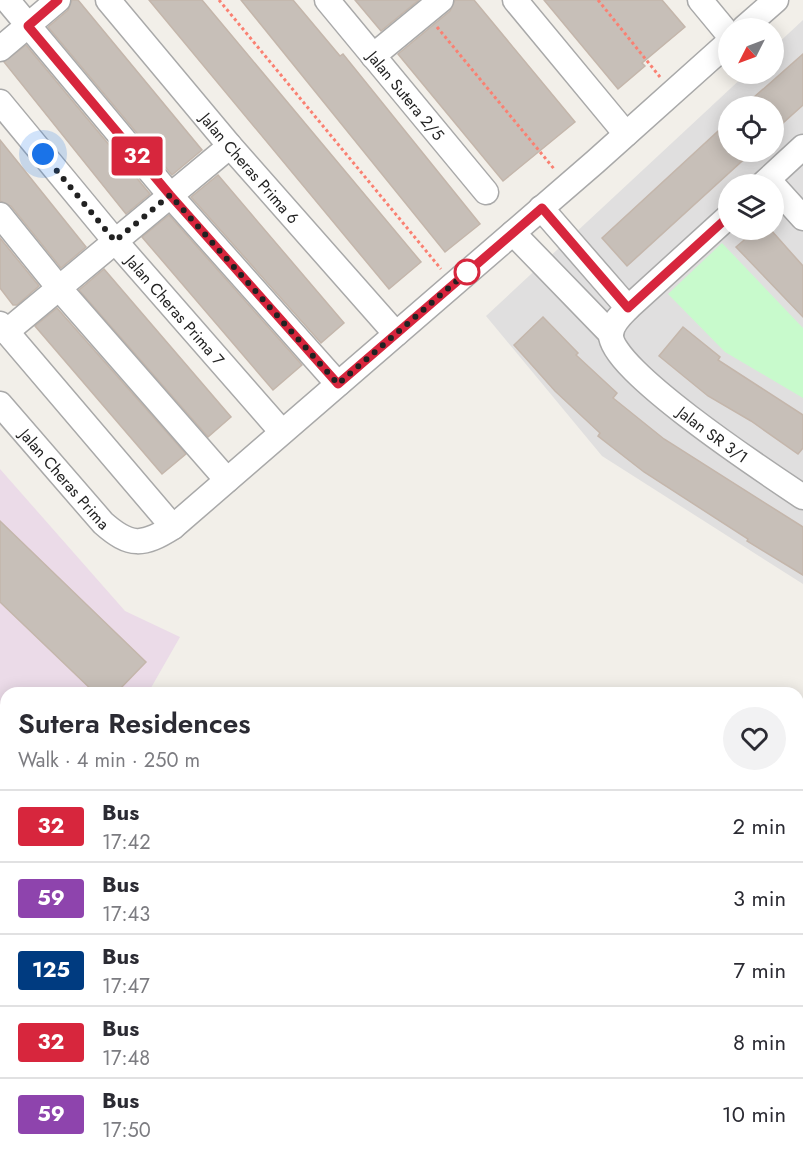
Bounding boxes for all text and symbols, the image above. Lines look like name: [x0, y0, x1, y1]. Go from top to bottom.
north arrow: [718, 18, 784, 84]
map controls: [718, 18, 784, 240]
street label: Jalan Sutera 2/5: [361, 45, 450, 145]
button: locate: [718, 96, 784, 162]
street label: Jalan Cheras Prima 6: [194, 106, 304, 229]
line badge: 32: [110, 136, 164, 176]
your location: [28, 139, 58, 169]
text: 32: [124, 141, 150, 171]
button: layers: [718, 174, 784, 240]
street label: Jalan Cheras Prima 7: [119, 249, 230, 371]
unlabelled marker: [454, 259, 480, 285]
street label: Jalan SR 3/1: [671, 400, 753, 468]
street label: Jalan Cheras Prima: [13, 422, 114, 535]
text: Sutera Residences: [18, 703, 251, 744]
button: heart: [723, 707, 786, 770]
text: Walk · 4 min · 250 m: [18, 746, 200, 775]
text: Bus: [102, 796, 139, 828]
text: 2 min: [732, 810, 786, 842]
text: 32: [38, 811, 64, 841]
text: 17:42: [102, 828, 151, 857]
text: Bus: [102, 868, 139, 900]
text: 3 min: [733, 882, 786, 914]
text: 59: [37, 883, 65, 913]
text: 17:43: [102, 900, 150, 929]
text: Bus: [102, 940, 139, 972]
text: 7 min: [733, 954, 786, 986]
text: 125: [32, 955, 70, 985]
text: 17:47: [102, 972, 150, 1001]
text: Bus: [102, 1012, 139, 1044]
text: 8 min: [733, 1026, 786, 1058]
text: 32: [38, 1027, 64, 1057]
text: 17:48: [102, 1044, 150, 1073]
text: Bus: [102, 1084, 139, 1116]
text: 10 min: [722, 1098, 786, 1130]
text: 59: [37, 1099, 65, 1129]
text: 17:50: [102, 1116, 151, 1145]

